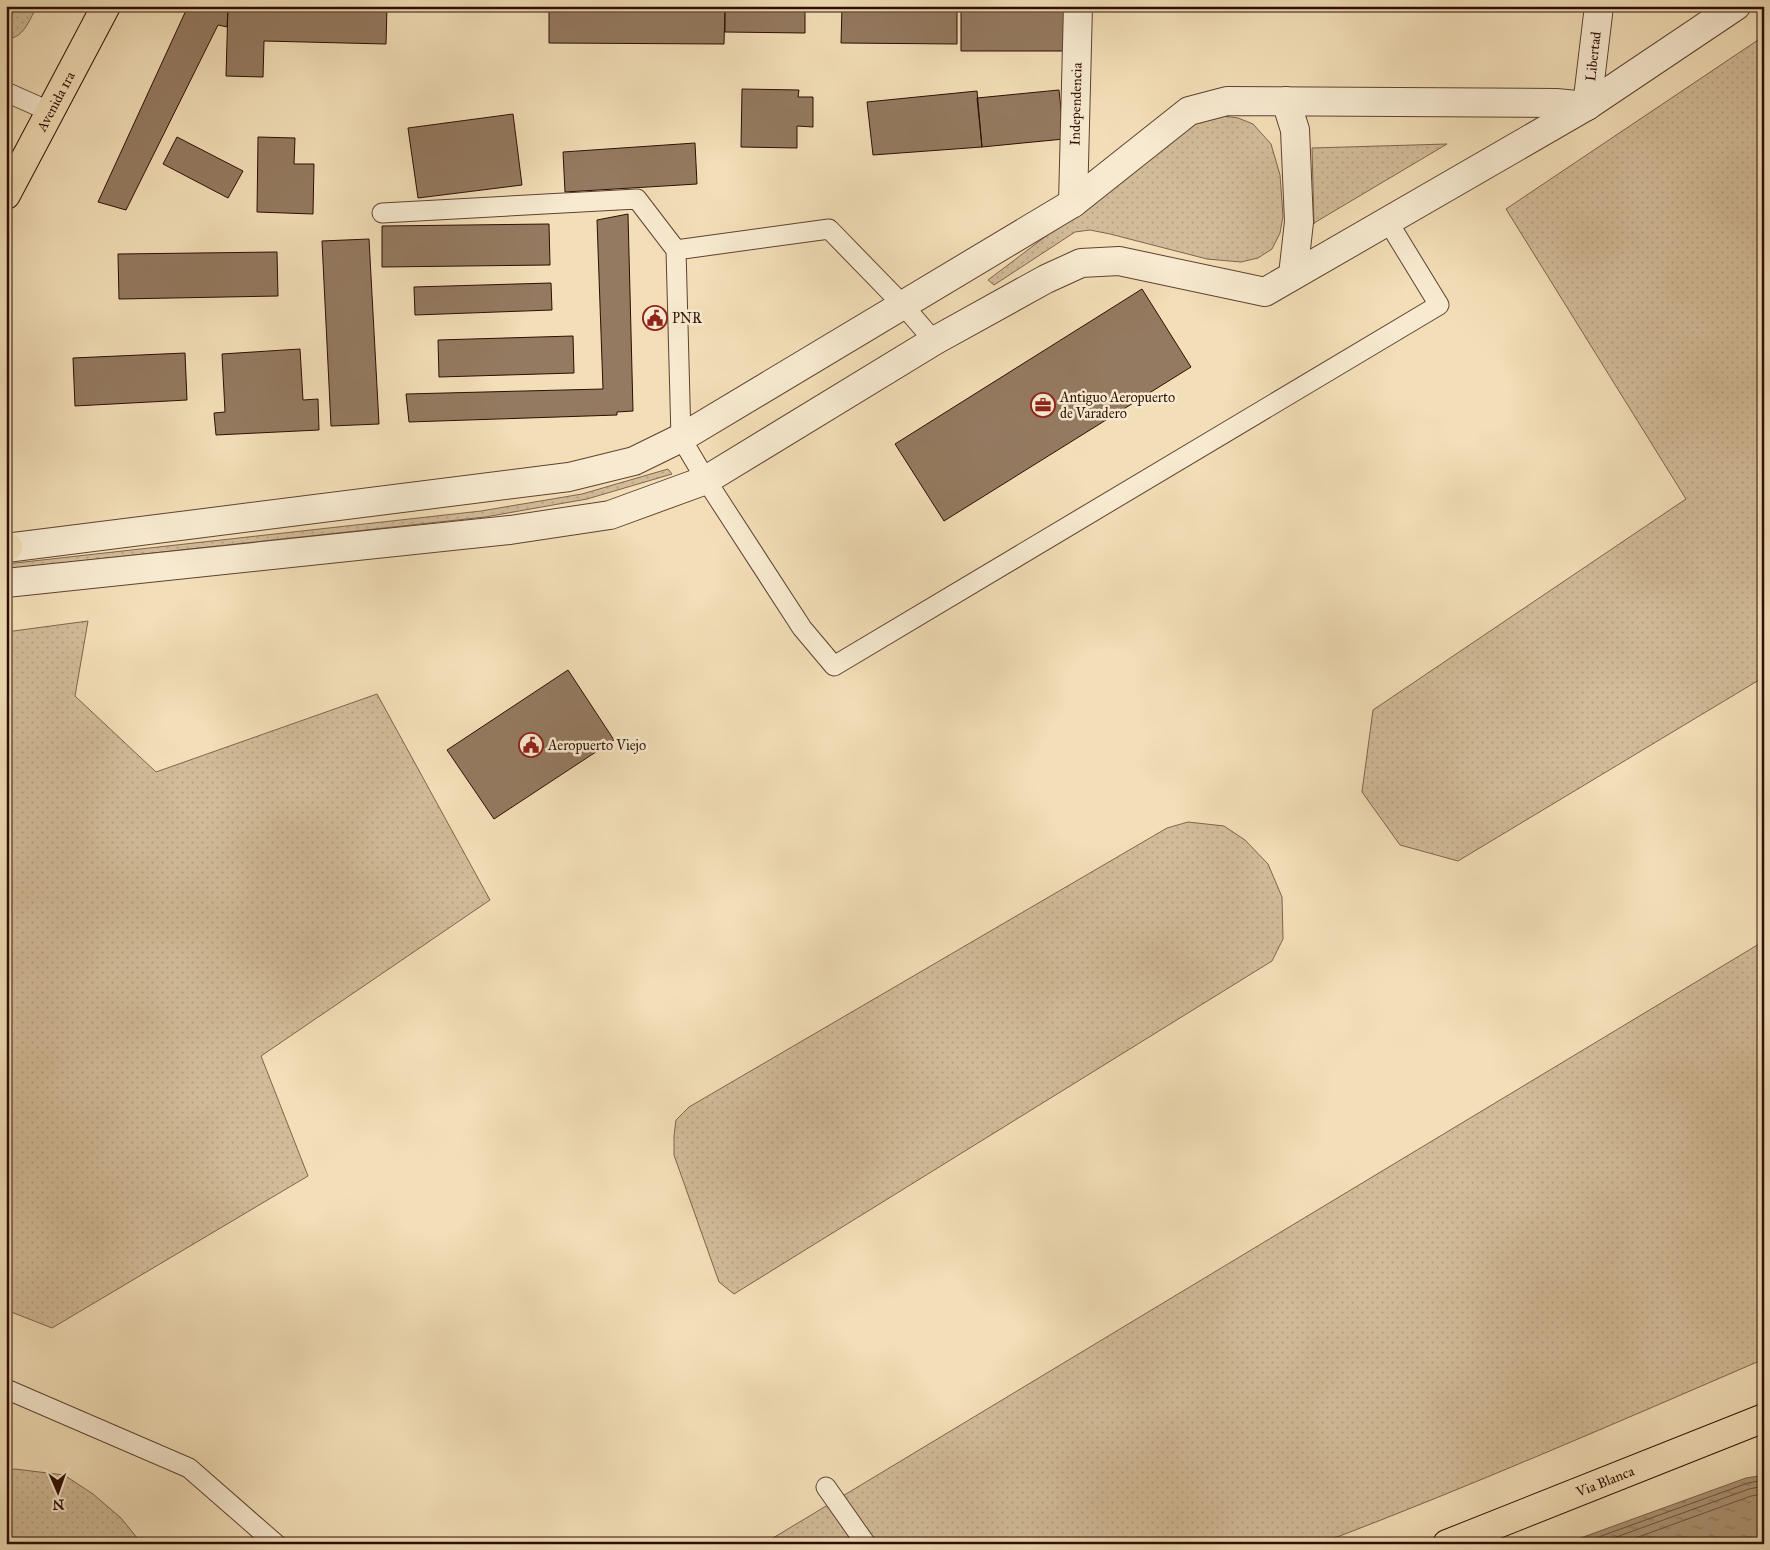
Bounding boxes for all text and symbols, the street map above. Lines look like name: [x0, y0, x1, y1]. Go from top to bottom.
street label: Libertad: [1582, 31, 1605, 82]
street label: Independencia: [1066, 62, 1086, 146]
street label: Avenida 1ra: [33, 69, 79, 135]
public building icon: PNR: [642, 305, 668, 331]
place label: PNR: [672, 310, 703, 327]
place label: Antiguo Aeropuerto de Varadero: [1059, 389, 1175, 422]
office icon: Antiguo Aeropuerto de Varadero: [1030, 392, 1056, 418]
public building icon: Aeropuerto Viejo: [518, 732, 544, 758]
place label: Aeropuerto Viejo: [547, 737, 646, 754]
street label: Via Blanca: [1573, 1462, 1637, 1501]
north arrow: [32, 1468, 82, 1518]
text: N: [52, 1496, 65, 1513]

